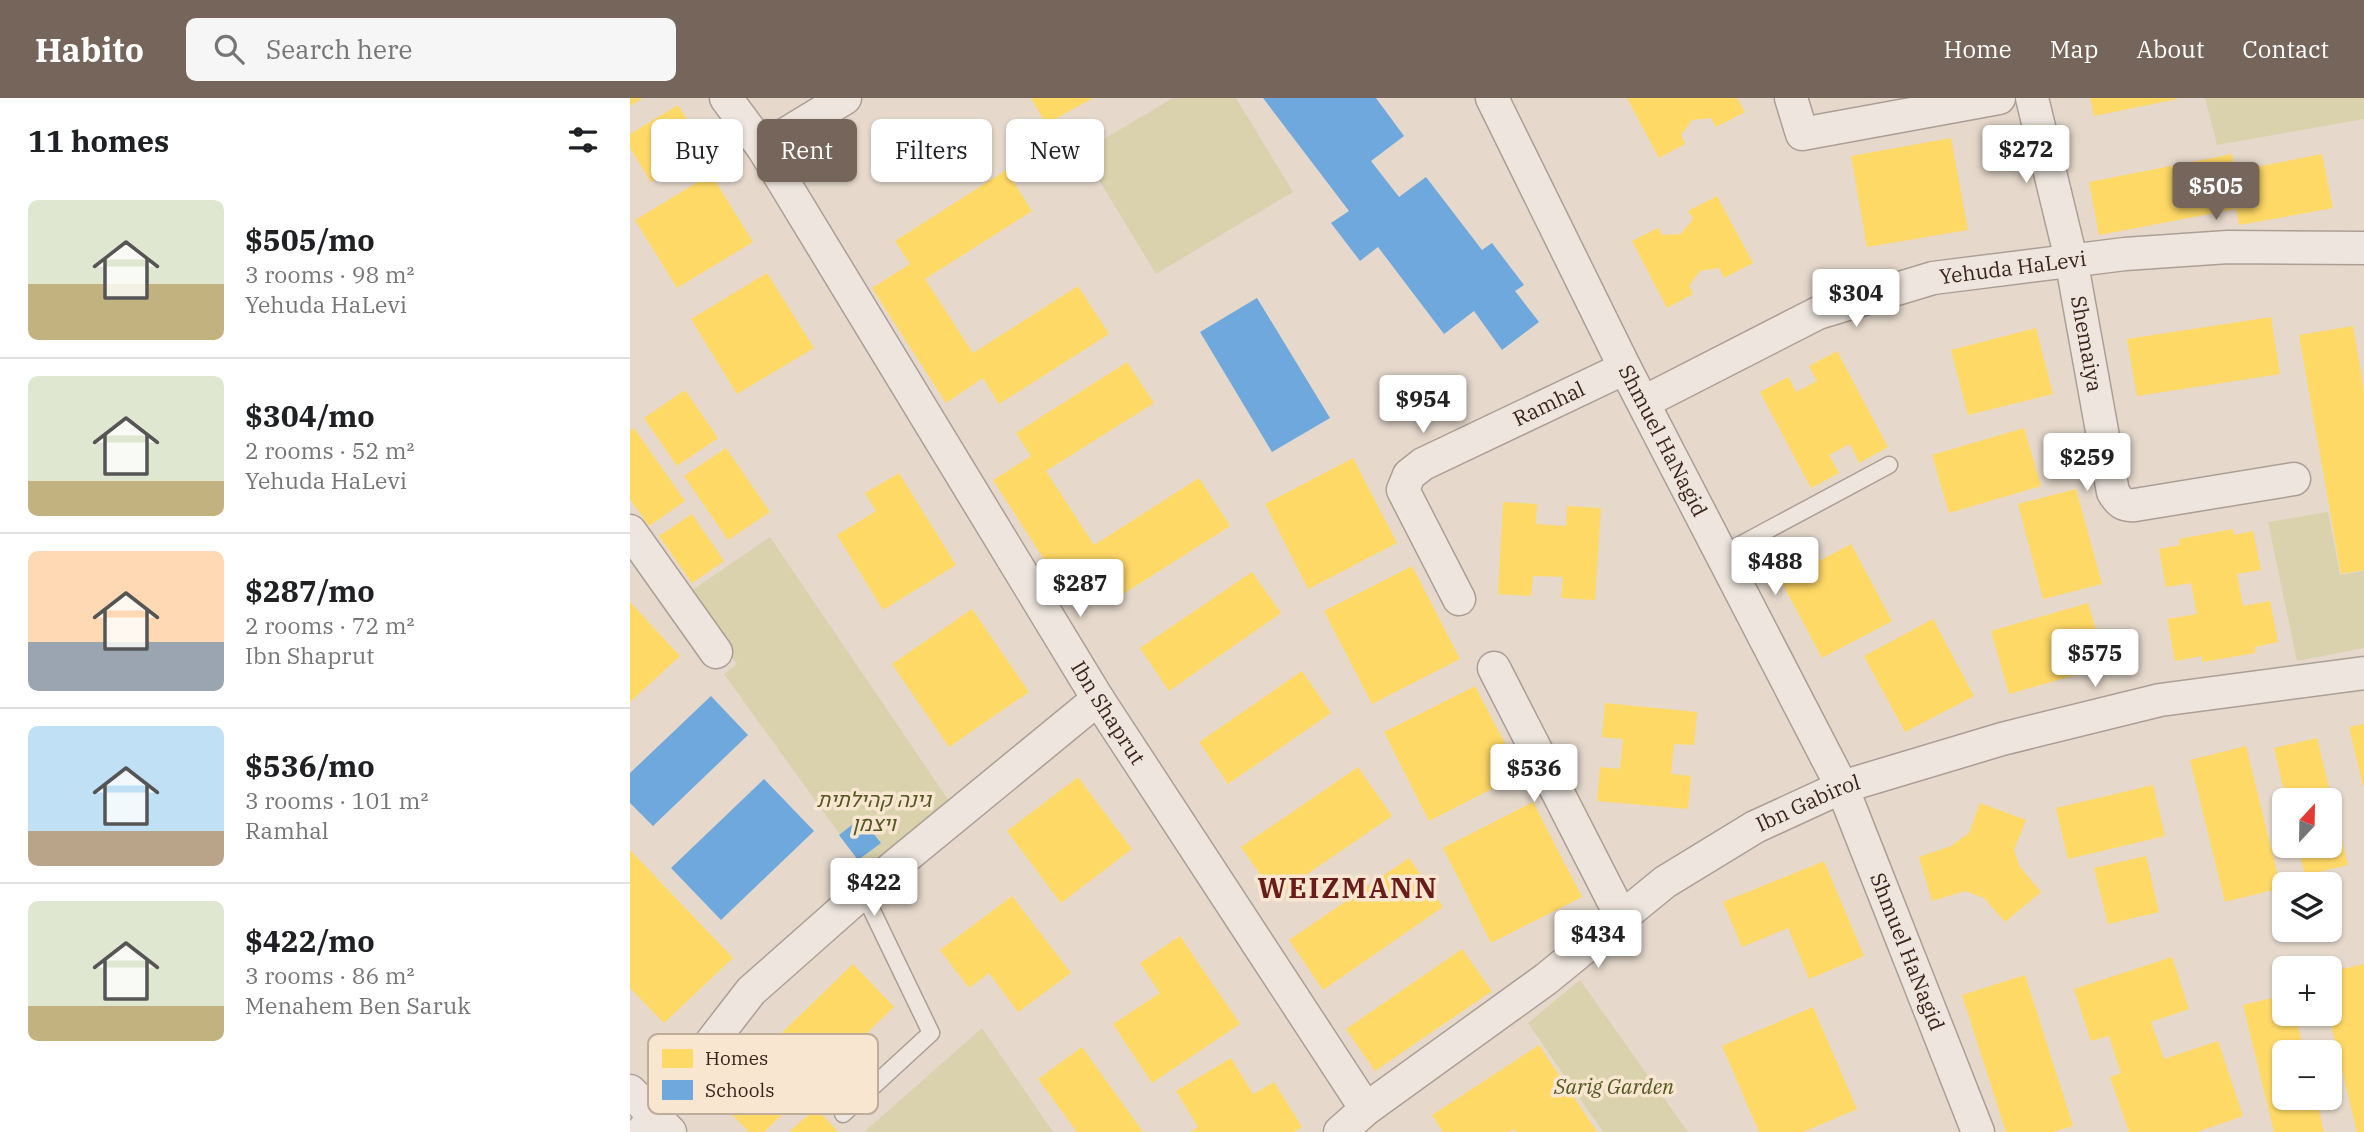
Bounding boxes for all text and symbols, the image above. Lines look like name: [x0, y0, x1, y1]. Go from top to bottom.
search box: [186, 18, 676, 81]
text: Habito: [35, 28, 144, 71]
icon: search: [210, 30, 248, 68]
text: Search here: [266, 32, 412, 66]
text: Home: [1944, 33, 2012, 65]
text: Map: [2050, 33, 2098, 65]
text: About: [2136, 33, 2204, 65]
text: Contact: [2242, 33, 2329, 65]
chip: Buy: [651, 119, 743, 182]
chip: Rent: [757, 119, 857, 182]
chip: Filters: [871, 119, 992, 182]
chip: New: [1006, 119, 1104, 182]
text: 11 homes: [28, 121, 169, 160]
icon: filters: [564, 121, 602, 159]
pin: $272: [1985, 126, 2067, 185]
text: $272: [1998, 133, 2054, 163]
pin: $505: [2175, 162, 2257, 222]
text: $505: [2188, 170, 2244, 200]
text: $505/mo: [245, 220, 375, 259]
icon: home: [84, 228, 168, 312]
street label: Yehuda HaLevi: [1937, 244, 2088, 290]
text: 3 rooms · 98 m²: [245, 259, 415, 289]
pin: $304: [1815, 270, 1897, 329]
text: $304: [1828, 277, 1884, 307]
text: Yehuda HaLevi: [245, 289, 407, 319]
street label: Shemaiya: [2065, 293, 2110, 394]
street label: Shmuel HaNagid: [1613, 360, 1715, 521]
street label: Ramhal: [1508, 374, 1589, 432]
pin: $954: [1382, 376, 1464, 435]
text: $954: [1395, 383, 1451, 413]
text: $304/mo: [245, 396, 375, 435]
icon: home: [84, 404, 168, 488]
pin: $259: [2046, 434, 2128, 493]
text: 2 rooms · 52 m²: [245, 435, 415, 465]
text: $259: [2059, 441, 2115, 471]
text: Yehuda HaLevi: [245, 465, 407, 495]
pin: $488: [1734, 538, 1816, 597]
text: $488: [1747, 545, 1803, 575]
pin: $287: [1039, 560, 1121, 619]
text: $287: [1052, 567, 1108, 597]
text: $287/mo: [245, 571, 375, 610]
icon: home: [84, 579, 168, 663]
text: 2 rooms · 72 m²: [245, 610, 415, 640]
pin: $575: [2054, 630, 2136, 689]
text: $575: [2067, 637, 2123, 667]
text: Ibn Shaprut: [245, 640, 374, 670]
street label: Ibn Shaprut: [1065, 655, 1152, 770]
pin: $536: [1493, 744, 1575, 804]
text: $536/mo: [245, 746, 375, 785]
text: $536: [1506, 752, 1562, 782]
icon: home: [84, 754, 168, 838]
street label: Ibn Gabirol: [1751, 767, 1863, 838]
text: 3 rooms · 101 m²: [245, 785, 428, 815]
park label: גינה קהילתית ויצמן: [817, 785, 933, 837]
north arrow: [2272, 788, 2342, 858]
map controls: [2272, 788, 2342, 1110]
text: Ramhal: [245, 815, 329, 845]
pin: $422: [833, 858, 915, 918]
text: $422: [846, 866, 902, 896]
street label: Shmuel HaNagid: [1864, 868, 1952, 1035]
district label: WEIZMANN: [1257, 869, 1439, 906]
button: layers: [2272, 872, 2342, 942]
pin: $434: [1557, 910, 1639, 970]
text: $434: [1570, 918, 1626, 948]
text: $422/mo: [245, 921, 375, 960]
icon: home: [84, 929, 168, 1013]
button: +: [2272, 956, 2342, 1026]
text: 3 rooms · 86 m²: [245, 960, 415, 990]
text: Menahem Ben Saruk: [245, 990, 471, 1020]
legend: [648, 1034, 878, 1114]
button: −: [2272, 1040, 2342, 1110]
text: Homes: [705, 1046, 768, 1070]
park label: Sarig Garden: [1553, 1072, 1674, 1100]
text: Schools: [705, 1078, 774, 1102]

